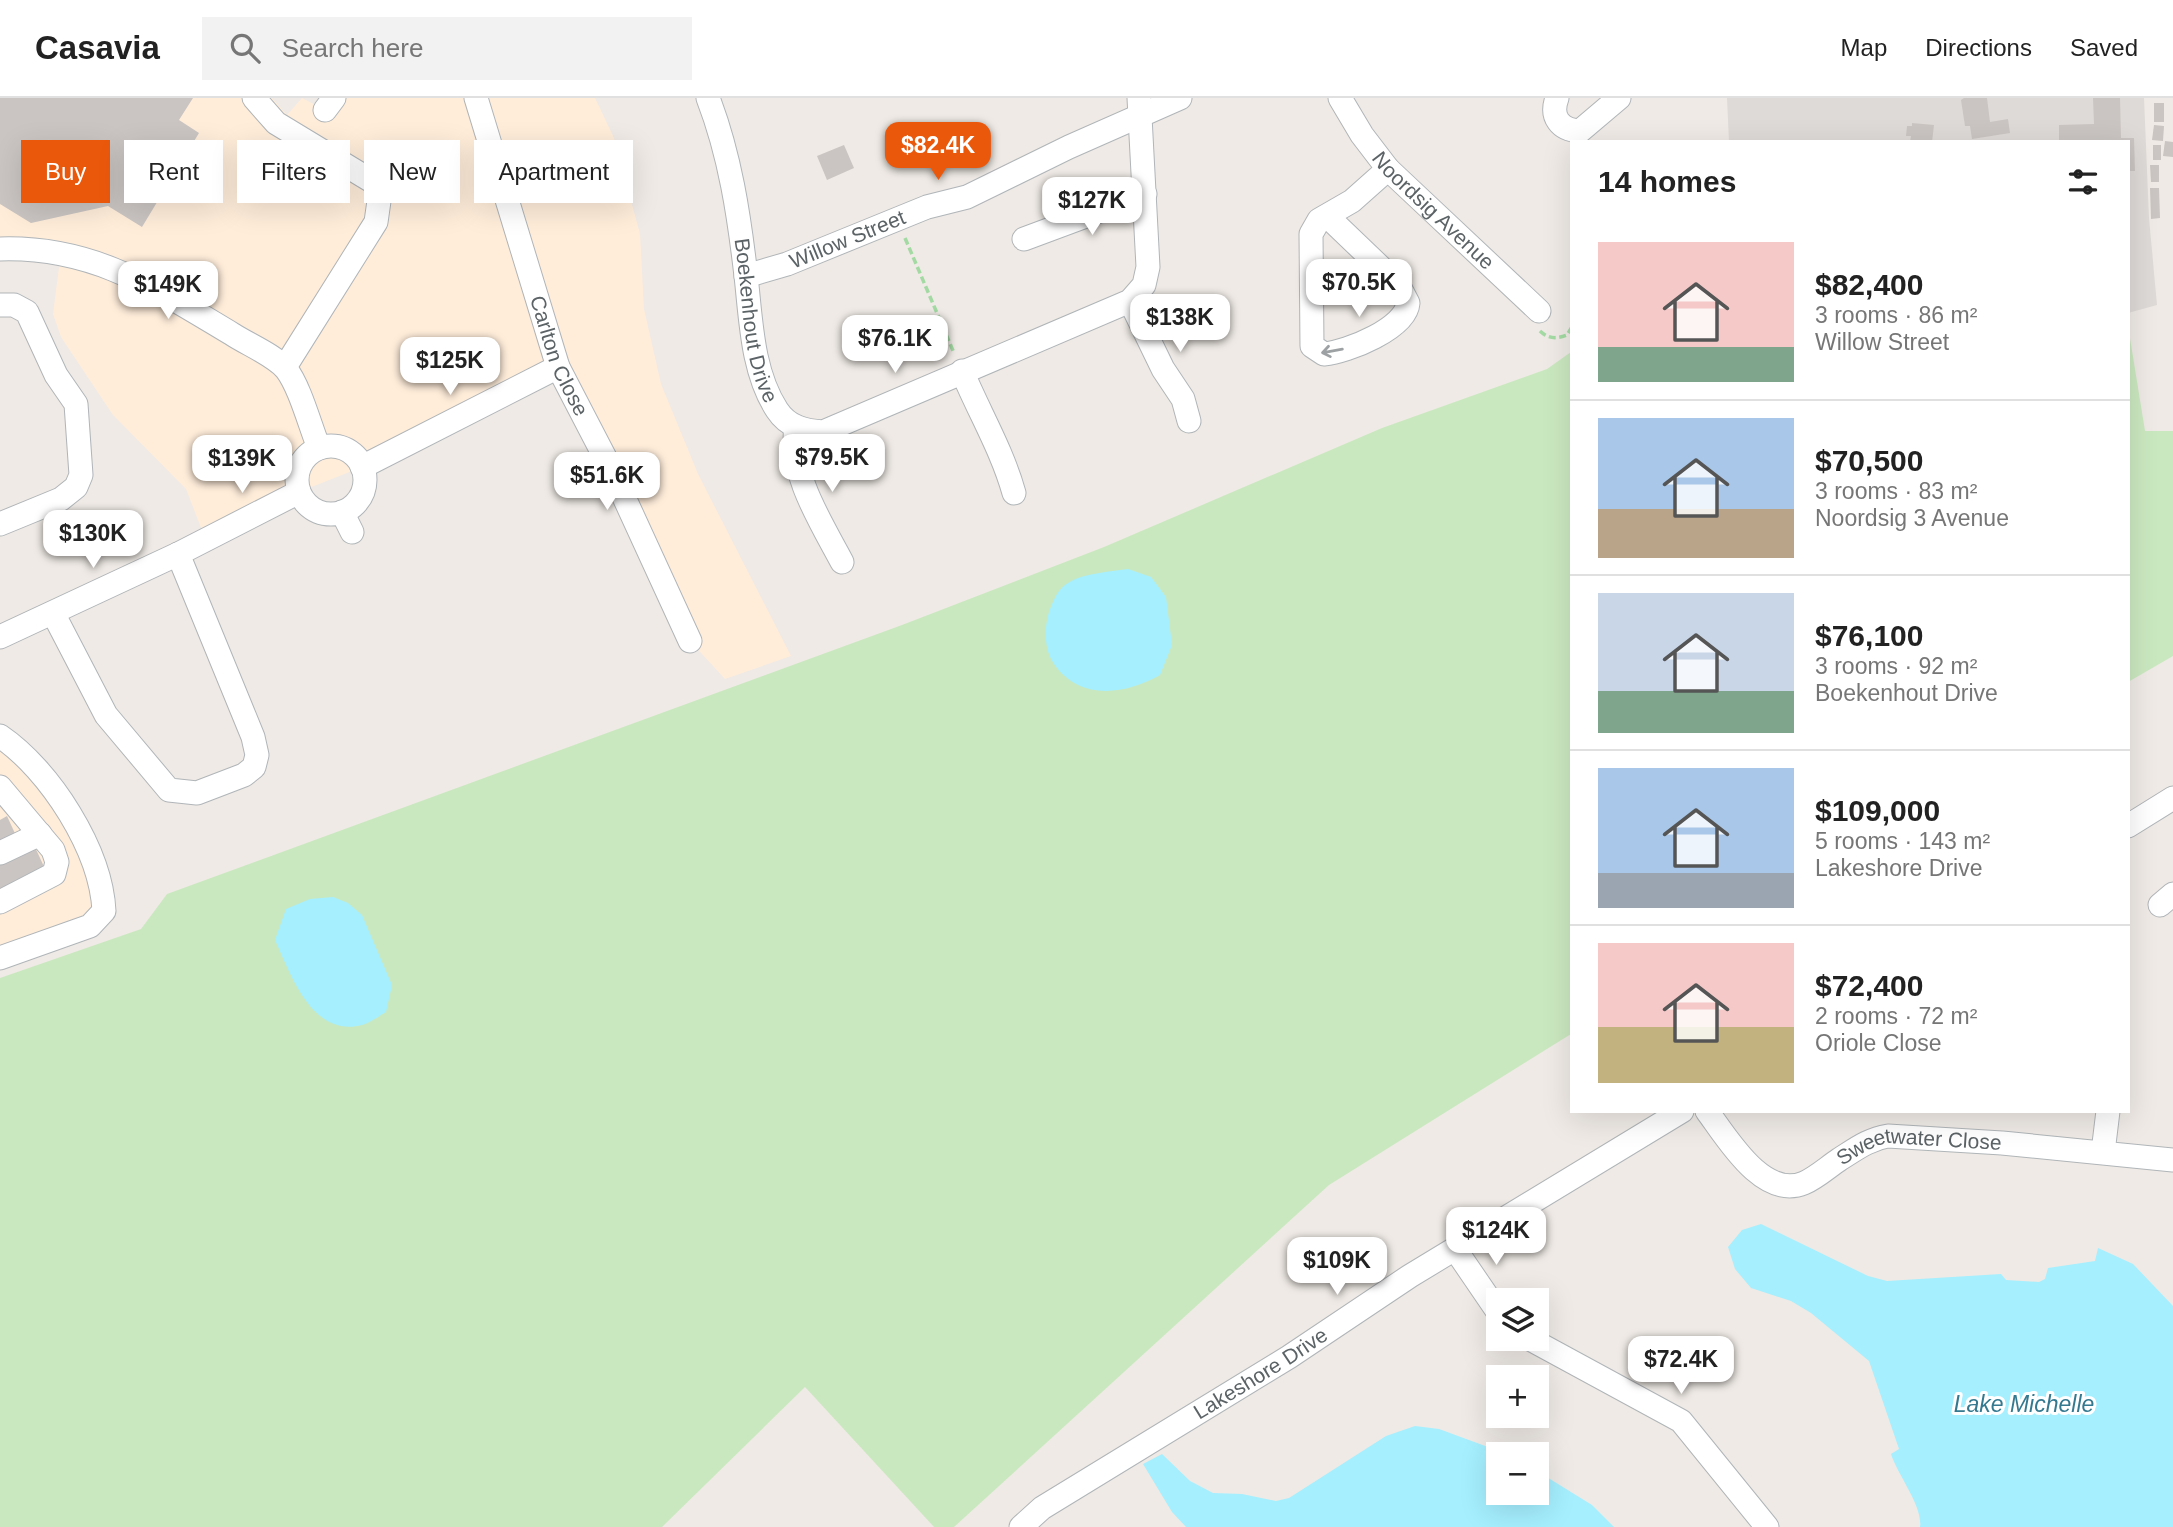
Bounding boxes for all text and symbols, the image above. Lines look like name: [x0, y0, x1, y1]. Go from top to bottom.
search box: [202, 17, 692, 80]
text: Casavia: [35, 29, 160, 66]
icon: search: [226, 29, 264, 67]
text: Search here: [282, 33, 423, 63]
text: Map: [1841, 34, 1887, 61]
text: Directions: [1925, 34, 2032, 61]
text: Saved: [2070, 34, 2138, 61]
pin: $82.4K: [881, 122, 995, 182]
text: $82.4K: [901, 132, 975, 158]
chip: Buy: [21, 140, 110, 203]
chip: Rent: [124, 140, 223, 203]
chip: Filters: [237, 140, 350, 203]
chip: New: [364, 140, 460, 203]
chip: Apartment: [474, 140, 633, 203]
street label: Noordsig Avenue: [1368, 147, 1499, 274]
icon: filters: [2064, 163, 2102, 201]
text: 14 homes: [1598, 165, 1736, 198]
pin: $127K: [1043, 178, 1141, 237]
text: $127K: [1058, 187, 1126, 213]
street label: Willow Street: [786, 205, 909, 273]
street label: Boekenhout Drive: [730, 237, 783, 406]
pin: $70.5K: [1302, 260, 1416, 319]
pin: $149K: [119, 262, 217, 321]
text: $82,400: [1815, 268, 1923, 301]
text: $70.5K: [1322, 269, 1396, 295]
icon: home: [1654, 270, 1738, 354]
text: $149K: [134, 271, 202, 297]
street label: Carlton Close: [526, 293, 593, 419]
pin: $138K: [1131, 294, 1229, 354]
text: 3 rooms · 86 m²: [1815, 302, 1977, 328]
text: $138K: [1146, 304, 1214, 330]
pin: $76.1K: [838, 316, 952, 375]
text: $76.1K: [858, 325, 932, 351]
text: Willow Street: [1815, 329, 1949, 355]
pin: $125K: [401, 338, 499, 397]
one-way arrow: [1321, 345, 1344, 358]
text: $125K: [416, 347, 484, 373]
pin: $79.5K: [775, 434, 889, 494]
pin: $139K: [193, 436, 291, 495]
text: $79.5K: [795, 444, 869, 470]
text: $70,500: [1815, 444, 1923, 477]
text: $139K: [208, 445, 276, 471]
icon: home: [1654, 446, 1738, 530]
pin: $51.6K: [550, 452, 664, 512]
text: $51.6K: [570, 462, 644, 488]
text: 3 rooms · 83 m²: [1815, 478, 1977, 504]
text: Noordsig 3 Avenue: [1815, 505, 2009, 531]
pin: $130K: [44, 510, 142, 570]
text: $130K: [59, 520, 127, 546]
text: $76,100: [1815, 619, 1923, 652]
icon: home: [1654, 621, 1738, 705]
text: 3 rooms · 92 m²: [1815, 653, 1977, 679]
text: Boekenhout Drive: [1815, 680, 1998, 706]
text: $109,000: [1815, 794, 1940, 827]
icon: home: [1654, 796, 1738, 880]
text: 5 rooms · 143 m²: [1815, 828, 1990, 854]
text: Lakeshore Drive: [1815, 855, 1982, 881]
text: $72,400: [1815, 969, 1923, 1002]
icon: home: [1654, 971, 1738, 1055]
text: 2 rooms · 72 m²: [1815, 1003, 1977, 1029]
text: Oriole Close: [1815, 1030, 1942, 1056]
street label: Sweetwater Close: [1832, 1124, 2002, 1169]
pin: $124K: [1447, 1208, 1545, 1267]
text: $124K: [1462, 1217, 1530, 1243]
pin: $109K: [1288, 1238, 1386, 1297]
text: $109K: [1303, 1247, 1371, 1273]
map controls: [1486, 1288, 1549, 1505]
button: layers: [1486, 1288, 1549, 1351]
street label: Lakeshore Drive: [1189, 1323, 1331, 1423]
pin: $72.4K: [1624, 1336, 1738, 1396]
text: $72.4K: [1644, 1346, 1718, 1372]
button: +: [1486, 1365, 1549, 1428]
water label: Lake Michelle: [1954, 1391, 2094, 1417]
button: −: [1486, 1442, 1549, 1505]

